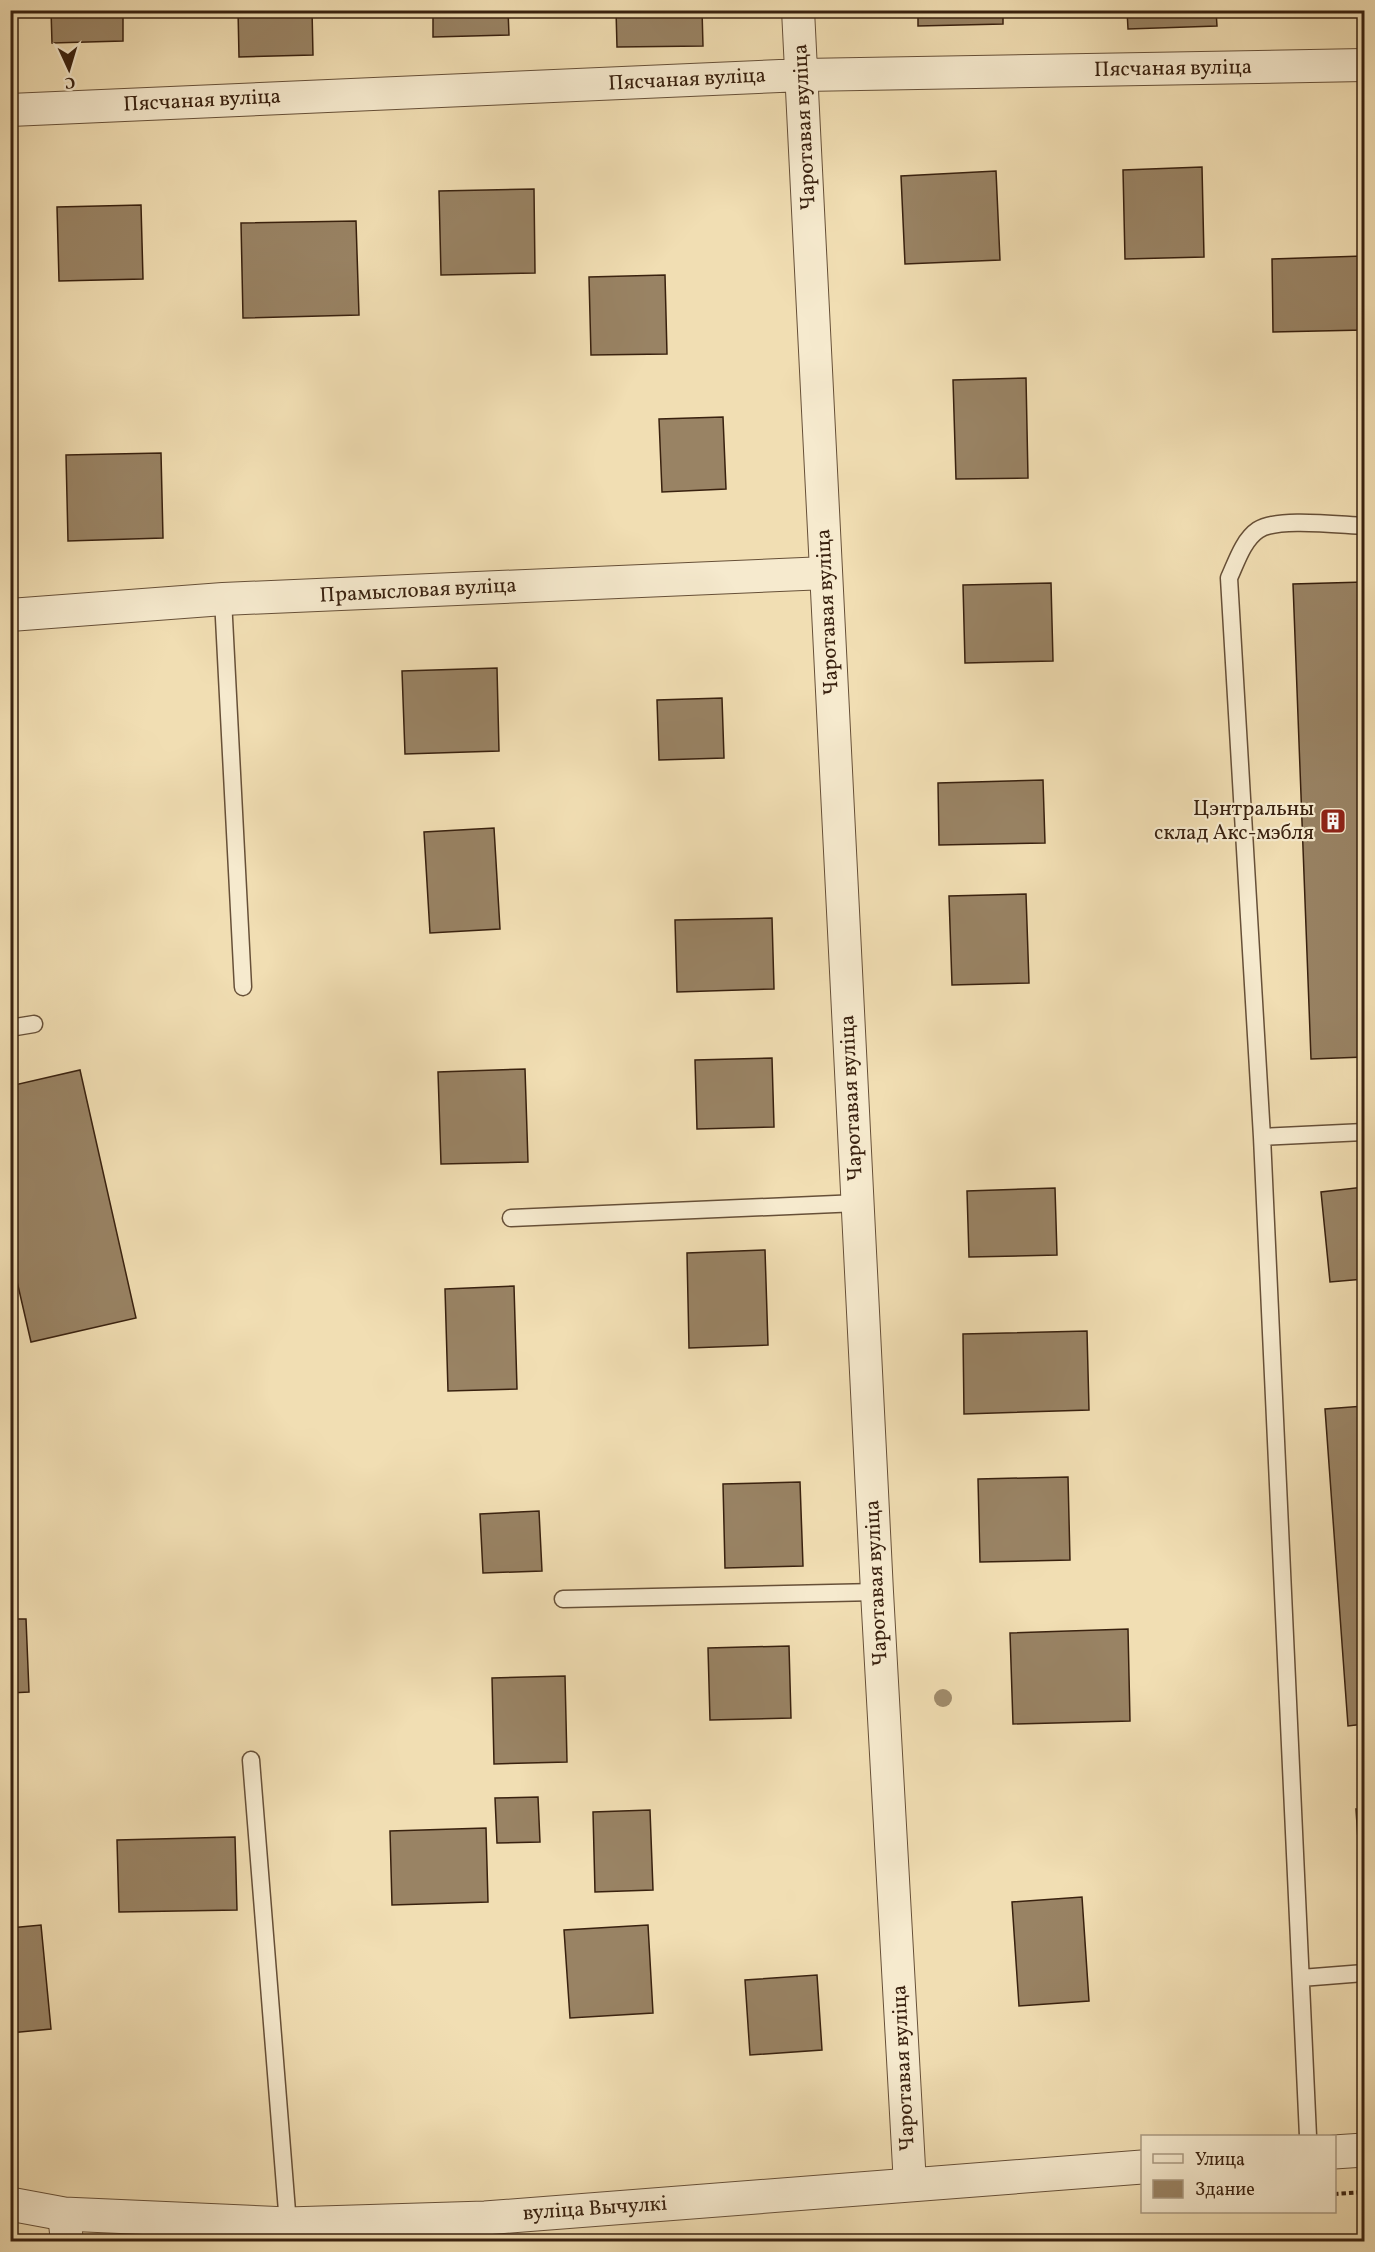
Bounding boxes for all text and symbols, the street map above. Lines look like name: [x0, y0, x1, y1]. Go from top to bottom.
north arrow: [39, 39, 99, 99]
street label: Чаротавая вуліца: [786, 43, 824, 211]
street label: Пясчаная вуліца: [1094, 53, 1252, 85]
street label: Пясчаная вуліца: [607, 61, 767, 99]
text: С: [64, 71, 76, 93]
street label: Пясчаная вуліца: [122, 82, 282, 120]
street label: Чаротавая вуліца: [809, 528, 847, 696]
street label: Прамысловая вуліца: [319, 571, 517, 611]
place label: Цэнтральны склад Акс-мэбля: [1154, 795, 1314, 848]
building icon: Цэнтральны склад Акс-мэбля: [1318, 806, 1348, 836]
street label: Чаротавая вуліца: [833, 1014, 871, 1182]
street label: Чаротавая вуліца: [858, 1499, 896, 1667]
street label: Чаротавая вуліца: [885, 1984, 923, 2152]
legend: [1141, 2135, 1336, 2213]
text: Улица: [1195, 2148, 1245, 2173]
text: Здание: [1195, 2178, 1255, 2203]
street label: вуліца Вычулкі: [522, 2189, 668, 2229]

